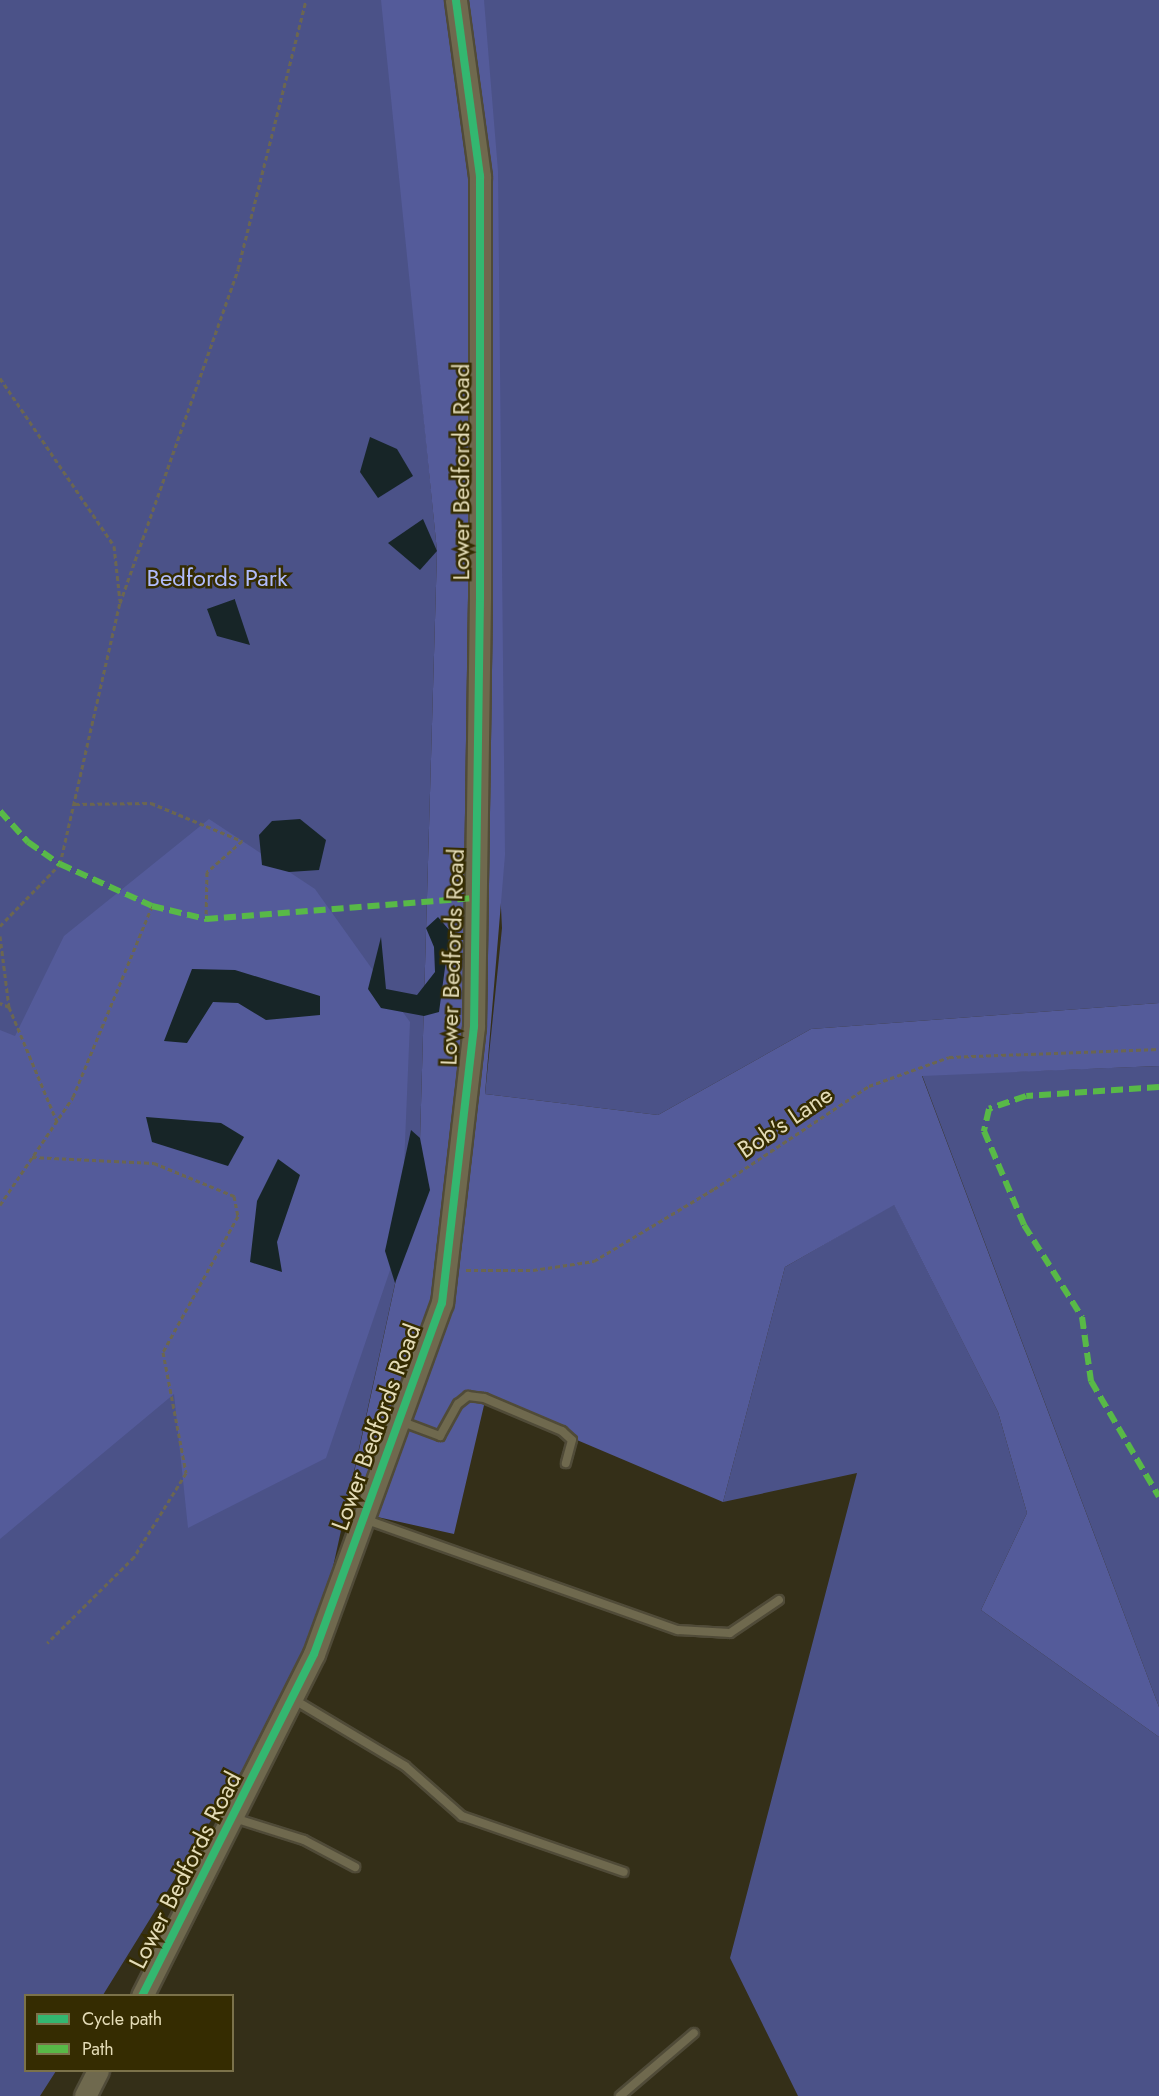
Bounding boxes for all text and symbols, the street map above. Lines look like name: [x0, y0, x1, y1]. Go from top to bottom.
street label: Lower Bedfords Road: [447, 363, 475, 581]
park label: Bedfords Park: [147, 564, 287, 592]
street label: Lower Bedfords Road: [434, 848, 470, 1066]
street label: Bob's Lane: [732, 1080, 838, 1164]
street label: Lower Bedfords Road: [325, 1320, 427, 1534]
street label: Lower Bedfords Road: [123, 1767, 247, 1973]
legend: [24, 1994, 234, 2072]
text: Cycle path: [82, 2006, 162, 2032]
text: Path: [82, 2036, 114, 2062]

